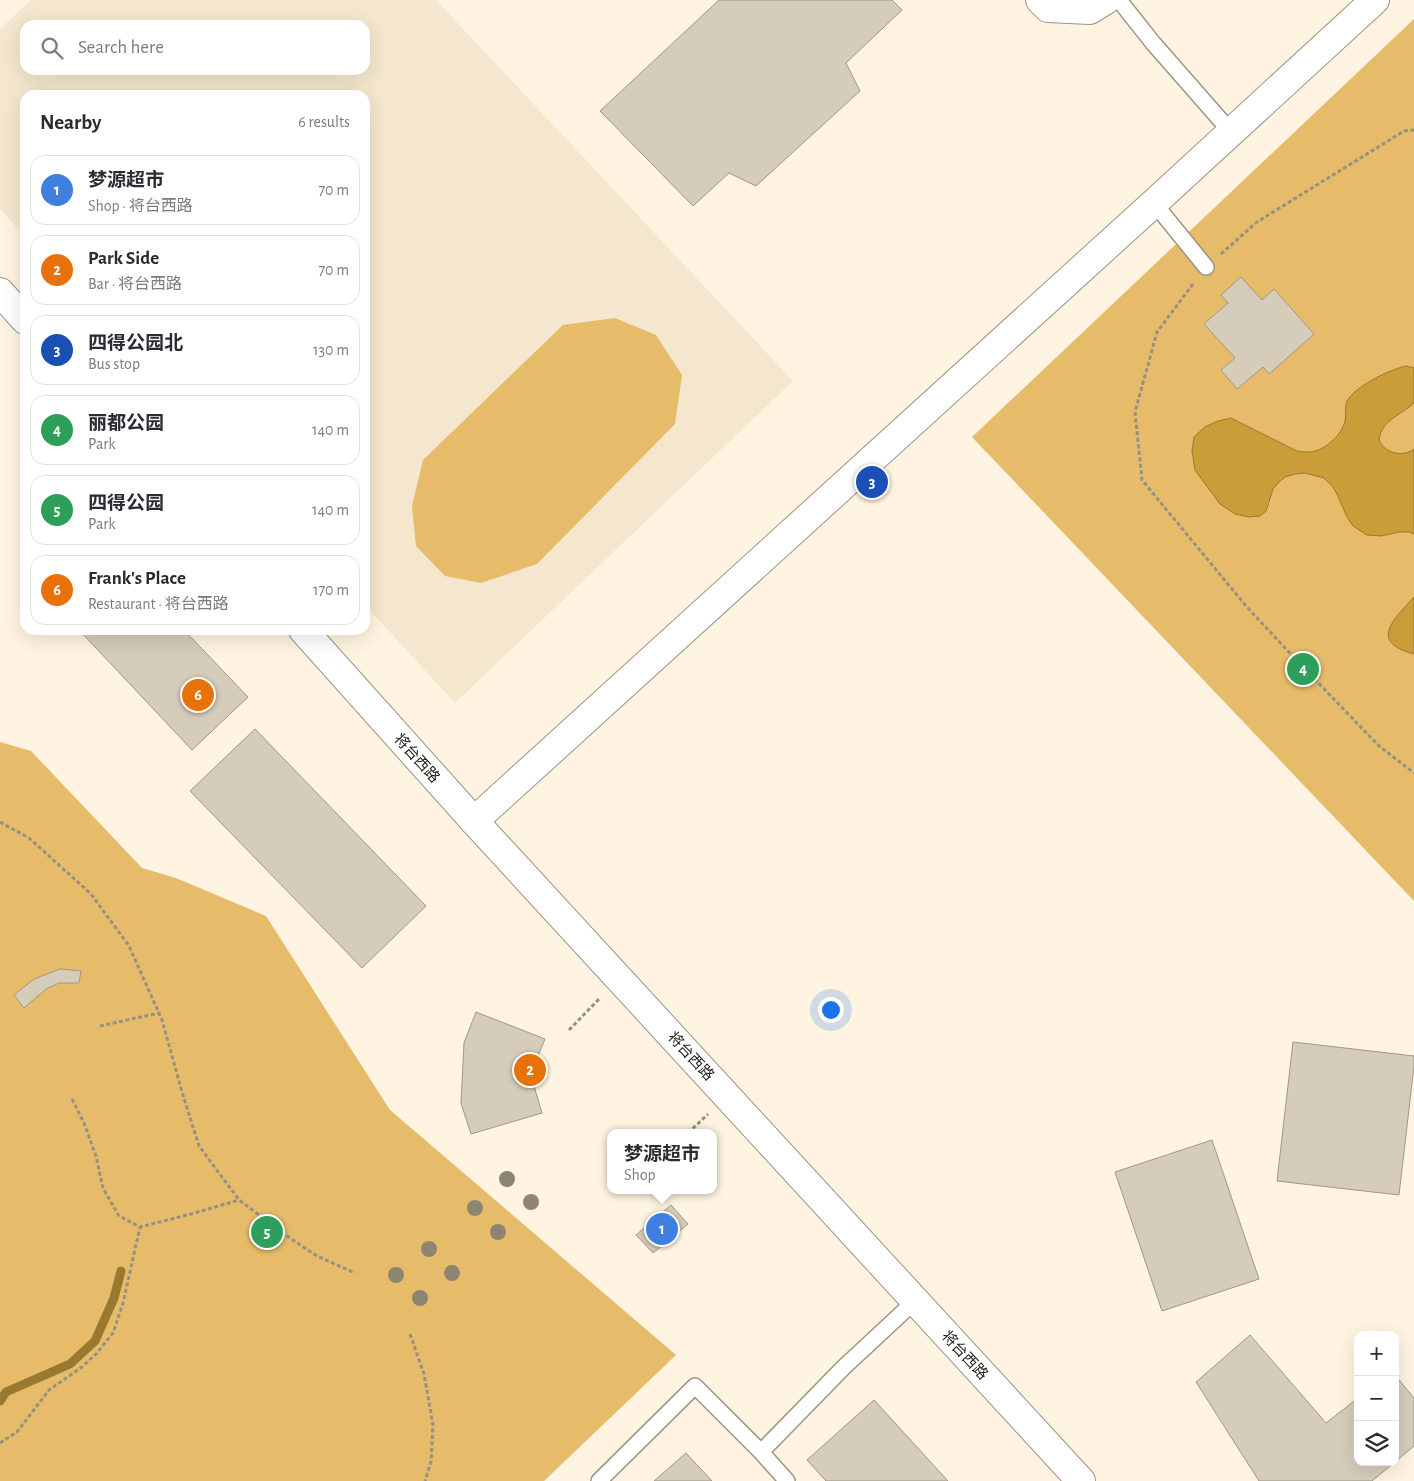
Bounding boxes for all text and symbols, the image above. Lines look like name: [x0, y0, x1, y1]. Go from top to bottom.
search box: [20, 20, 370, 75]
icon: search: [38, 34, 66, 62]
text: Search here: [78, 38, 164, 57]
text: Nearby: [40, 112, 101, 133]
text: 6 results: [298, 114, 350, 130]
text: 梦源超市: [88, 171, 164, 190]
text: 1: [54, 182, 60, 198]
text: 70 m: [318, 182, 349, 198]
text: Shop · 将台西路: [88, 198, 193, 214]
text: Park Side: [88, 249, 159, 268]
text: 2: [53, 262, 61, 278]
text: 70 m: [318, 262, 349, 278]
text: Bar · 将台西路: [88, 276, 182, 292]
text: 四得公园北: [88, 334, 183, 353]
text: 3: [54, 342, 60, 358]
text: 130 m: [313, 342, 349, 358]
text: Bus stop: [88, 356, 140, 372]
text: 丽都公园: [88, 414, 164, 433]
text: 4: [53, 422, 61, 438]
text: 140 m: [312, 422, 349, 438]
text: Park: [88, 436, 116, 452]
pin: 3: [856, 463, 888, 501]
text: 四得公园: [88, 494, 164, 513]
text: 5: [54, 502, 60, 518]
text: 140 m: [312, 502, 349, 518]
text: Park: [88, 516, 116, 532]
text: Frank's Place: [88, 569, 186, 588]
text: 6: [53, 582, 61, 598]
text: 170 m: [313, 582, 349, 598]
text: Restaurant · 将台西路: [88, 596, 229, 612]
pin: 4: [1287, 650, 1319, 688]
pin: 6: [182, 676, 214, 714]
street label: 将台西路: [391, 730, 443, 786]
your location: [818, 997, 844, 1023]
street label: 将台西路: [665, 1029, 717, 1083]
pin: 2: [514, 1051, 546, 1089]
popup: [607, 1129, 717, 1194]
text: 梦源超市: [624, 1145, 700, 1164]
text: Shop: [624, 1167, 656, 1183]
pin: 1: [646, 1210, 678, 1248]
pin: 5: [251, 1213, 283, 1251]
street label: 将台西路: [939, 1328, 991, 1382]
map controls: [1354, 1331, 1399, 1466]
button: +: [1354, 1331, 1399, 1376]
button: −: [1354, 1376, 1399, 1421]
button: layers: [1354, 1421, 1399, 1466]

